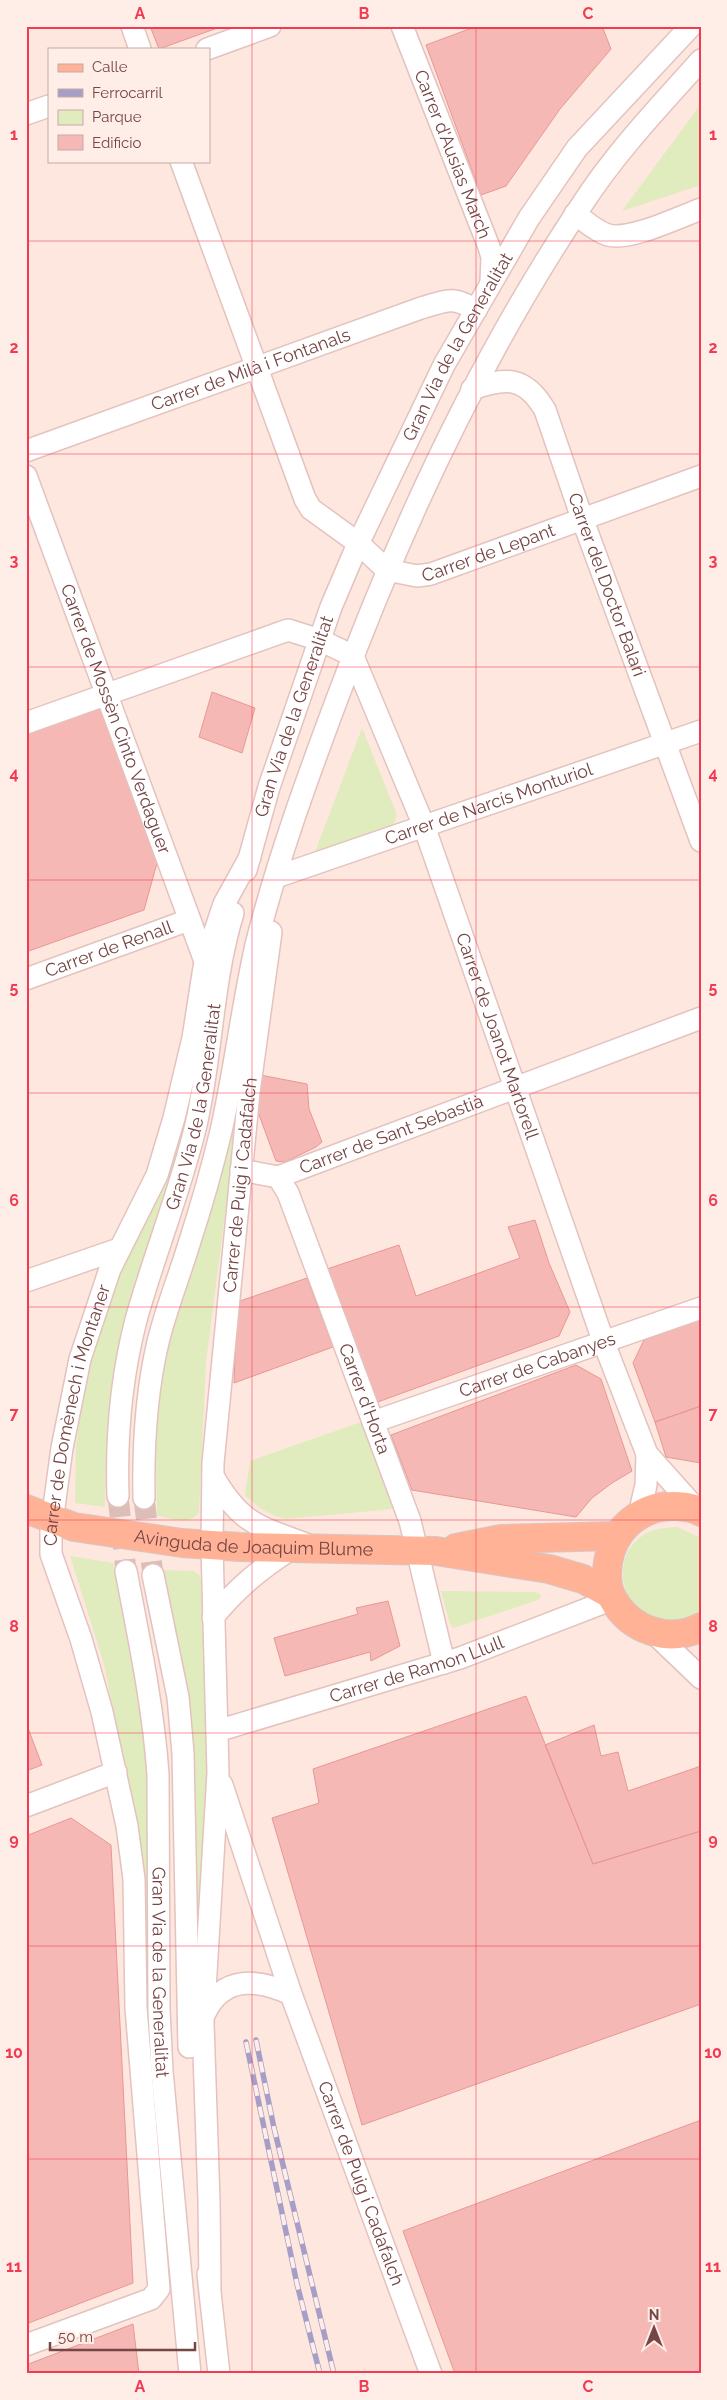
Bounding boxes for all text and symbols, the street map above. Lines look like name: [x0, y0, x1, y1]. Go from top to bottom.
text: A: [135, 4, 146, 23]
text: B: [359, 4, 370, 23]
text: C: [583, 4, 594, 23]
legend: [48, 48, 210, 162]
text: Calle: [92, 58, 128, 76]
street label: Carrer d'Ausias March: [410, 67, 496, 242]
text: Ferrocarril: [92, 84, 164, 102]
text: Parque: [92, 108, 142, 126]
text: 1: [10, 125, 18, 144]
text: 1: [709, 125, 717, 144]
text: Edificio: [92, 134, 142, 152]
street label: Gran Via de la Generalitat: [398, 249, 517, 444]
street label: Carrer de Milà i Fontanals: [148, 323, 353, 415]
text: 2: [9, 338, 19, 357]
text: 2: [708, 338, 718, 357]
street label: Carrer del Doctor Balari: [564, 490, 650, 679]
street label: Carrer de Lepant: [420, 519, 558, 585]
text: 3: [10, 551, 19, 570]
text: 3: [709, 551, 718, 570]
street label: Carrer de Mossèn Cinto Verdaguer: [57, 581, 176, 857]
street label: Gran Via de la Generalitat: [250, 613, 337, 819]
street label: Carrer de Narcís Monturiol: [382, 758, 595, 849]
text: 4: [9, 764, 19, 783]
text: 4: [708, 764, 718, 783]
street label: Carrer de Renall: [42, 916, 175, 981]
street label: Carrer de Joanot Martorell: [452, 930, 543, 1142]
text: 5: [10, 978, 19, 997]
text: 5: [709, 978, 718, 997]
street label: Gran Via de la Generalitat: [161, 1002, 225, 1213]
street label: Carrer de Puig i Cadafalch: [219, 1076, 261, 1294]
street label: Carrer de Sant Sebastià: [296, 1090, 486, 1178]
text: 6: [9, 1191, 19, 1210]
text: 6: [708, 1191, 718, 1210]
street label: Carrer de Domènech i Montaner: [39, 1281, 114, 1546]
street label: Carrer de Cabanyes: [456, 1327, 618, 1401]
street label: Carrer d'Horta: [335, 1340, 395, 1457]
text: 7: [10, 1404, 19, 1423]
text: 7: [709, 1404, 718, 1423]
street label: Avinguda de Joaquim Blume: [133, 1525, 374, 1560]
text: 8: [9, 1617, 19, 1636]
text: 8: [708, 1617, 718, 1636]
street label: Carrer de Ramon Llull: [327, 1631, 507, 1707]
text: 9: [9, 1830, 19, 1849]
text: 9: [708, 1830, 718, 1849]
street label: Gran Via de la Generalitat: [148, 1867, 174, 2079]
text: 10: [5, 2043, 23, 2062]
text: 10: [704, 2043, 722, 2062]
street label: Carrer de Puig i Cadafalch: [314, 2078, 408, 2288]
text: 11: [6, 2257, 22, 2276]
text: 11: [705, 2257, 721, 2276]
north arrow: [630, 2302, 680, 2352]
text: N: [649, 2307, 659, 2323]
scale bar: [50, 2320, 195, 2352]
text: 50 m: [58, 2328, 93, 2346]
text: A: [135, 2377, 146, 2396]
text: B: [359, 2377, 370, 2396]
text: C: [583, 2377, 594, 2396]

